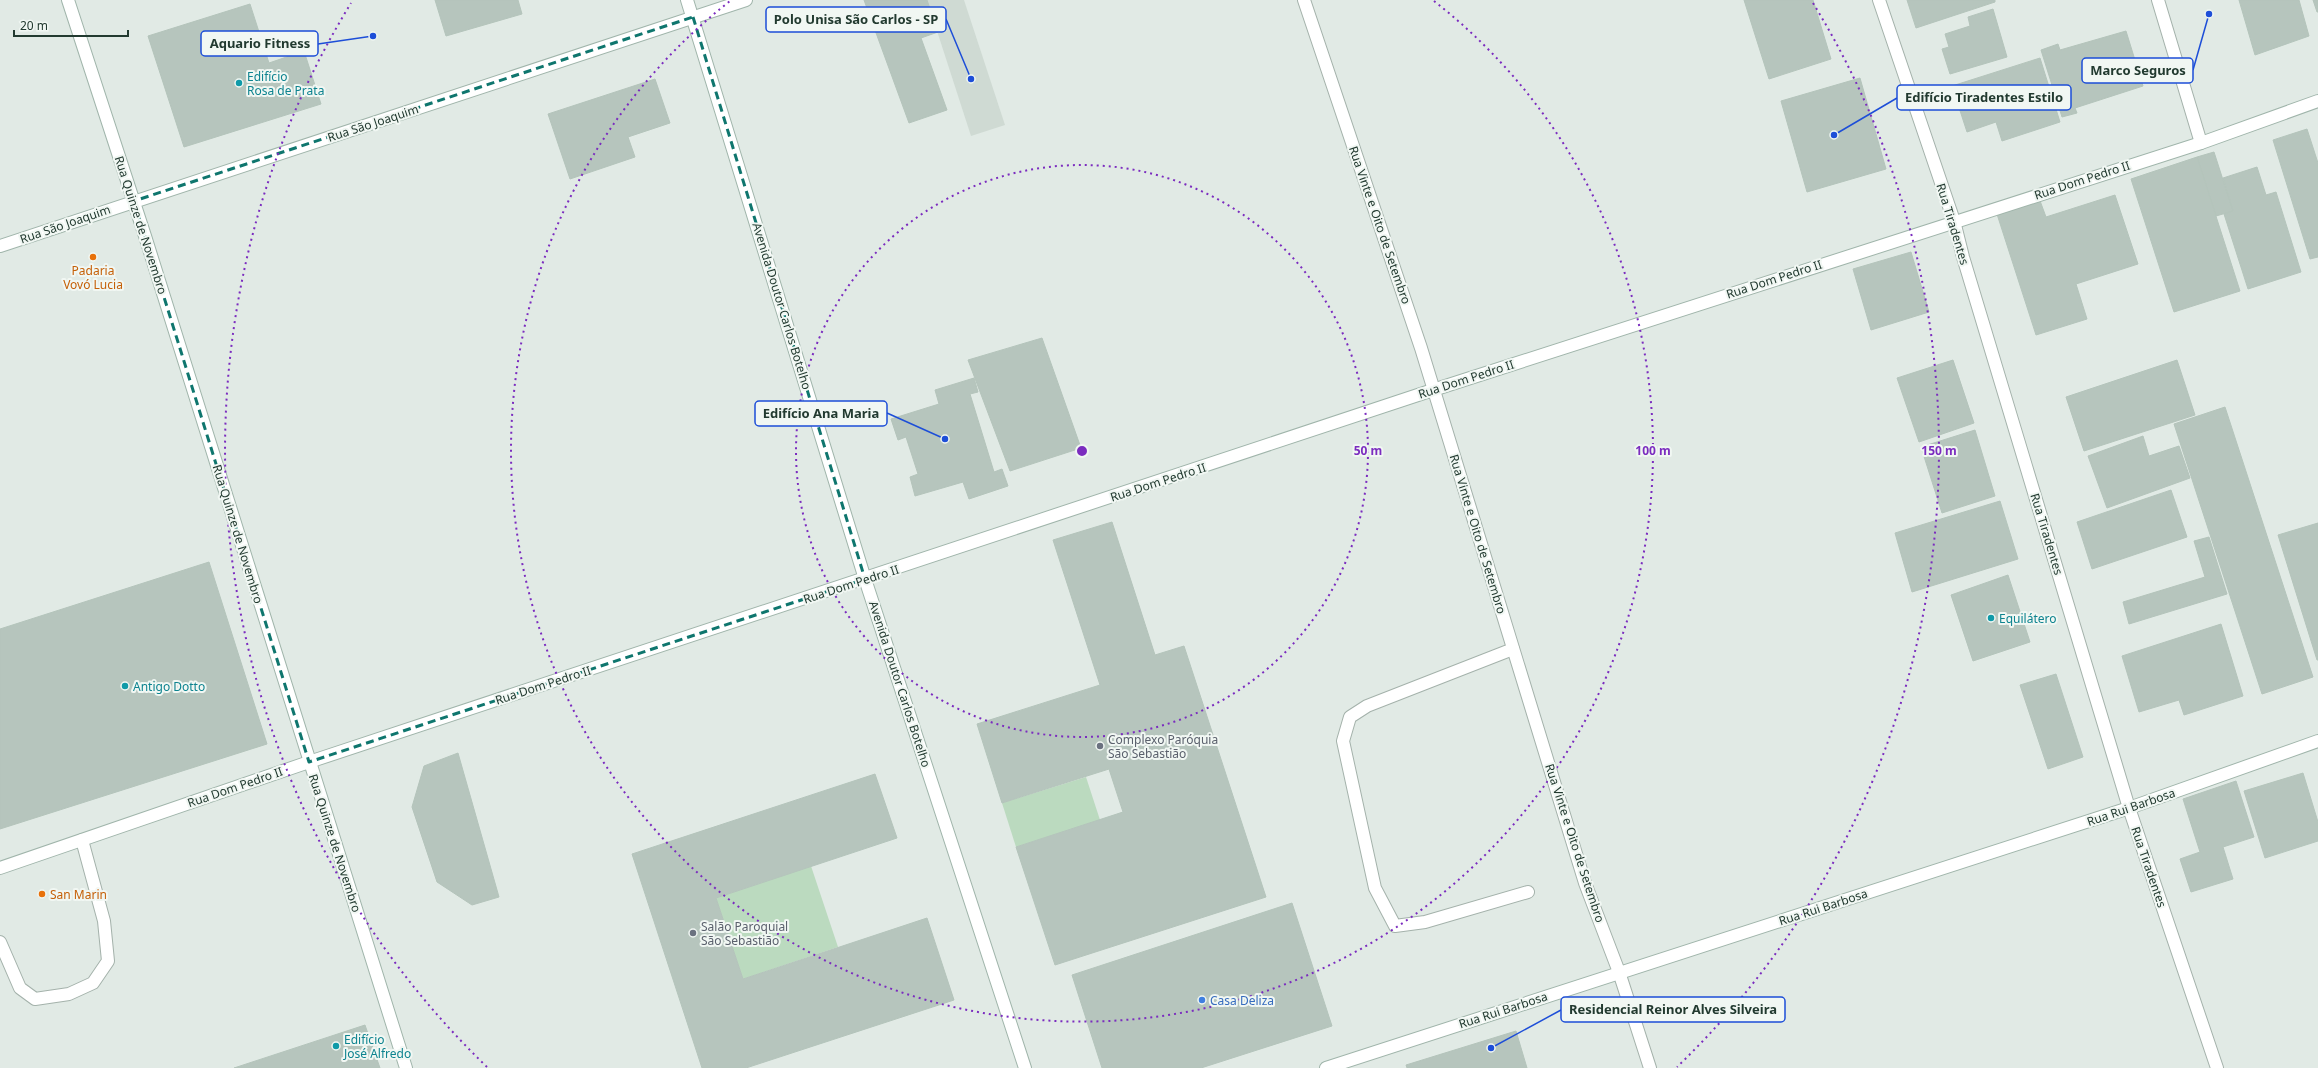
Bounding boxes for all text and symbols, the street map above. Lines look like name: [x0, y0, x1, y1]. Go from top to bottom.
callout: Polo Unisa São Carlos - SP: [766, 7, 946, 32]
text: Polo Unisa São Carlos - SP: [774, 10, 938, 28]
scale bar: [14, 12, 128, 38]
text: 20 m: [20, 17, 48, 34]
callout: Aquario Fitness: [201, 31, 318, 56]
text: Aquario Fitness: [210, 34, 310, 52]
callout: Marco Seguros: [2082, 58, 2193, 83]
text: Marco Seguros: [2090, 61, 2186, 79]
place label: Edifício Rosa de Prata: [247, 68, 324, 99]
marker: Edifício Rosa de Prata: [234, 78, 244, 88]
callout: Edifício Tiradentes Estilo: [1897, 85, 2071, 110]
text: Edifício Tiradentes Estilo: [1905, 88, 2063, 106]
street label: Rua São Joaquim: [325, 100, 421, 146]
street label: Rua Vinte e Oito de Setembro: [1345, 144, 1415, 306]
street label: Rua Quinze de Novembro: [111, 154, 171, 296]
street label: Rua Dom Pedro II: [2032, 157, 2132, 203]
street label: Rua Tiradentes: [1933, 181, 1974, 267]
street label: Rua São Joaquim: [17, 201, 113, 247]
street label: Avenida Doutor Carlos Botelho: [748, 220, 816, 392]
marker: Padaria Vovó Lucia: [88, 252, 98, 262]
street label: Rua Dom Pedro II: [1724, 256, 1824, 302]
place label: Padaria Vovó Lucia: [63, 262, 123, 293]
street label: Rua Dom Pedro II: [1416, 356, 1516, 402]
callout: Edifício Ana Maria: [755, 401, 887, 426]
text: Edifício Ana Maria: [763, 404, 879, 422]
text: 50 m: [1354, 442, 1382, 459]
text: 100 m: [1635, 442, 1671, 459]
text: 150 m: [1921, 442, 1957, 459]
centre of rings: [1075, 444, 1089, 458]
street label: Rua Vinte e Oito de Setembro: [1446, 452, 1510, 616]
street label: Rua Dom Pedro II: [1108, 459, 1208, 505]
street label: Rua Quinze de Novembro: [209, 462, 267, 606]
street label: Rua Tiradentes: [2027, 491, 2068, 577]
street label: Rua Dom Pedro II: [801, 561, 901, 607]
street label: Avenida Doutor Carlos Botelho: [865, 599, 935, 769]
place label: Equilátero: [1999, 610, 2056, 627]
marker: Equilátero: [1986, 613, 1996, 623]
street label: Rua Dom Pedro II: [493, 662, 593, 708]
place label: Antigo Dotto: [133, 678, 205, 695]
marker: Antigo Dotto: [120, 681, 130, 691]
place label: Complexo Paróquia São Sebastião: [1108, 731, 1218, 762]
marker: Complexo Paróquia São Sebastião: [1095, 741, 1105, 751]
street label: Rua Vinte e Oito de Setembro: [1541, 761, 1609, 925]
street label: Rua Dom Pedro II: [185, 763, 285, 811]
street label: Rua Quinze de Novembro: [305, 772, 365, 914]
street label: Rua Rui Barbosa: [2085, 784, 2177, 830]
street label: Rua Tiradentes: [2127, 824, 2171, 910]
street label: Rua Rui Barbosa: [1776, 885, 1870, 929]
place label: San Marin: [50, 886, 107, 903]
marker: San Marin: [37, 889, 47, 899]
place label: Salão Paroquial São Sebastião: [701, 918, 788, 949]
marker: Salão Paroquial São Sebastião: [688, 928, 698, 938]
street label: Rua Rui Barbosa: [1456, 988, 1550, 1032]
place label: Casa Deliza: [1210, 992, 1274, 1009]
marker: Casa Deliza: [1197, 995, 1207, 1005]
callout: Residencial Reinor Alves Silveira: [1561, 997, 1785, 1022]
text: Residencial Reinor Alves Silveira: [1569, 1000, 1777, 1018]
place label: Edifício José Alfredo: [343, 1031, 411, 1062]
marker: Edifício José Alfredo: [331, 1041, 341, 1051]

